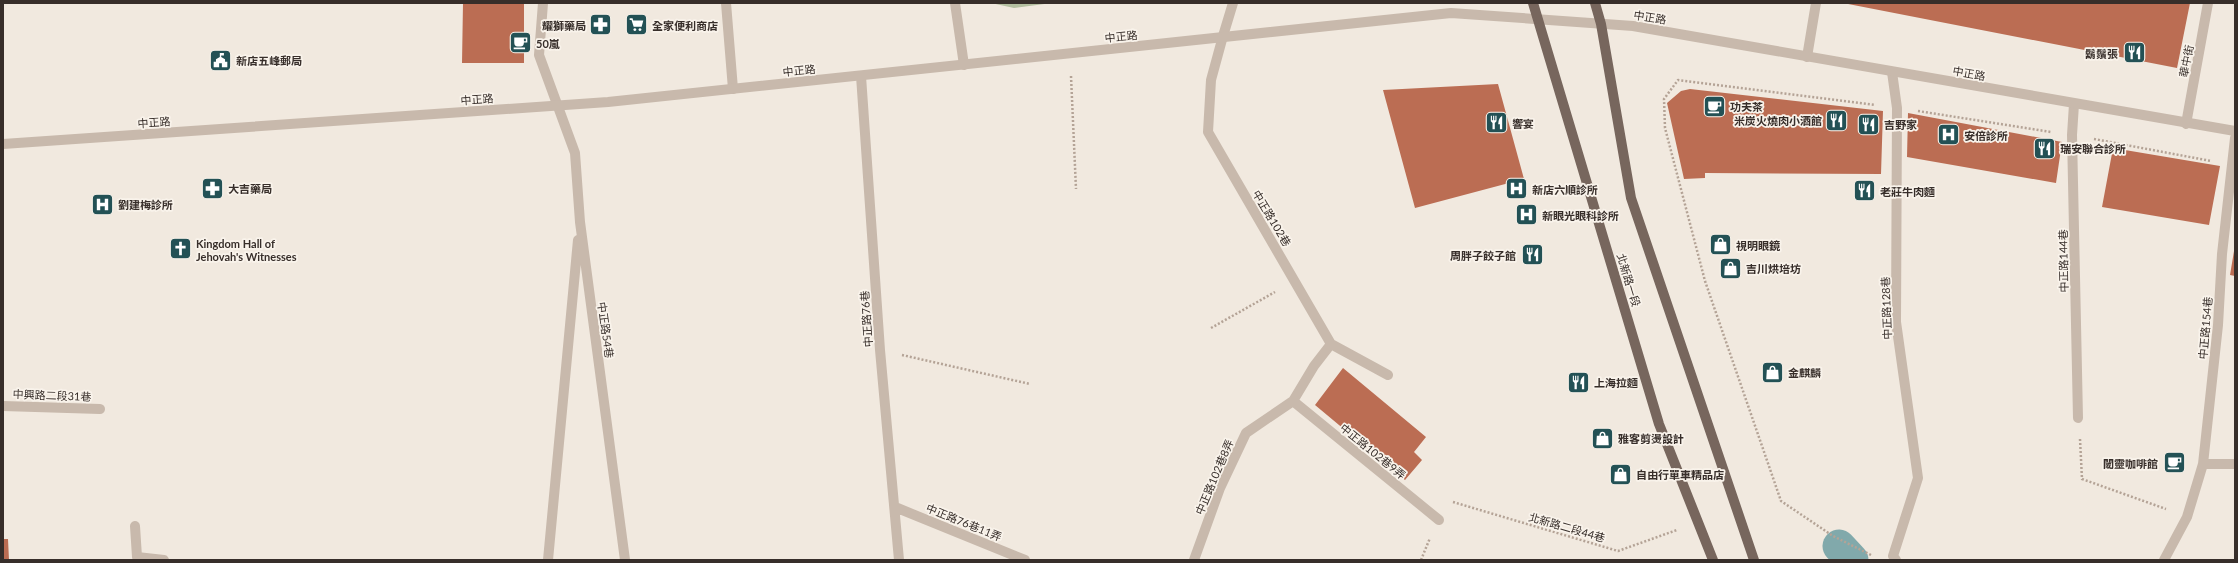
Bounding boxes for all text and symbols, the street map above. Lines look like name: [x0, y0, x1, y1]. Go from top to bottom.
street label: 中正路: [1633, 8, 1667, 26]
pharmacy icon: 耀獅藥局: [588, 12, 614, 38]
supermarket icon: 全家便利商店: [624, 12, 650, 38]
place label: 耀獅藥局: [542, 19, 586, 32]
place label: 全家便利商店: [652, 19, 718, 32]
street label: 中正路: [1104, 28, 1138, 44]
cafe icon: 50嵐: [508, 30, 534, 56]
place label: 50嵐: [536, 37, 560, 50]
restaurant icon: 鬍鬚張: [2121, 40, 2147, 66]
street label: 華中街: [2176, 44, 2196, 78]
public building icon: 新店五峰郵局: [207, 47, 233, 73]
place label: 鬍鬚張: [2085, 47, 2118, 60]
place label: 新店五峰郵局: [236, 54, 302, 67]
street label: 中正路: [782, 62, 816, 78]
street label: 中正路: [1952, 64, 1986, 82]
street label: 中正路: [460, 91, 494, 107]
cafe icon: 功夫茶: [1702, 93, 1728, 119]
place label: 功夫茶: [1730, 100, 1763, 113]
restaurant icon: 米炭火燒肉小酒館: [1824, 107, 1850, 133]
restaurant icon: 響宴: [1483, 110, 1509, 136]
restaurant icon: 吉野家: [1856, 111, 1882, 137]
street label: 中正路: [137, 114, 171, 130]
place label: 米炭火燒肉小酒館: [1734, 114, 1822, 127]
place label: 響宴: [1512, 117, 1534, 130]
place label: 吉野家: [1884, 118, 1917, 131]
hospital icon: 安倍診所: [1935, 122, 1961, 148]
place label: 安倍診所: [1964, 129, 2008, 142]
restaurant icon: 瑞安聯合診所: [2032, 135, 2058, 161]
place label: 瑞安聯合診所: [2060, 142, 2126, 155]
pharmacy icon: 大吉藥局: [200, 175, 226, 201]
hospital icon: 新店六順診所: [1503, 176, 1529, 202]
restaurant icon: 老莊牛肉麵: [1851, 178, 1877, 204]
place label: 大吉藥局: [228, 182, 272, 195]
place label: 新店六順診所: [1532, 183, 1598, 196]
place label: 老莊牛肉麵: [1880, 185, 1935, 198]
street label: 中正路102巷: [1250, 188, 1294, 248]
hospital icon: 劉建梅診所: [90, 191, 116, 217]
place label: 劉建梅診所: [118, 198, 173, 211]
hospital icon: 新眼光眼科診所: [1513, 202, 1539, 228]
place label: 新眼光眼科診所: [1542, 209, 1619, 222]
street label: 中正路144巷: [2056, 229, 2070, 293]
shop icon: 視明眼鏡: [1708, 232, 1734, 258]
church icon: Kingdom Hall of Jehovah's Witnesses: [167, 236, 193, 262]
place label: Kingdom Hall of Jehovah's Witnesses: [196, 237, 297, 263]
place label: 視明眼鏡: [1736, 239, 1781, 252]
restaurant icon: 周胖子餃子館: [1519, 242, 1545, 268]
place label: 周胖子餃子館: [1450, 249, 1516, 262]
street label: 北新路一段: [1615, 252, 1643, 308]
shop icon: 吉川烘培坊: [1718, 255, 1744, 281]
place label: 吉川烘培坊: [1746, 262, 1801, 275]
street label: 中正路128巷: [1878, 276, 1894, 340]
street label: 中正路76巷: [858, 290, 874, 348]
street label: 中正路154巷: [2196, 296, 2214, 360]
street label: 中正路54巷: [596, 301, 616, 359]
shop icon: 金麒麟: [1759, 359, 1785, 385]
place label: 金麒麟: [1788, 366, 1821, 379]
restaurant icon: 上海拉麵: [1566, 369, 1592, 395]
place label: 上海拉麵: [1594, 376, 1638, 389]
street label: 中興路二段31巷: [12, 387, 92, 403]
street label: 中正路102巷9弄: [1338, 421, 1408, 481]
shop icon: 雅客剪燙設計: [1589, 425, 1615, 451]
place label: 雅客剪燙設計: [1618, 432, 1684, 445]
street label: 中正路102巷8弄: [1192, 437, 1236, 517]
cafe icon: 閾靈咖啡館: [2161, 450, 2187, 476]
place label: 閾靈咖啡館: [2103, 457, 2158, 470]
shop icon: 自由行單車精品店: [1608, 461, 1634, 487]
place label: 自由行單車精品店: [1636, 468, 1724, 481]
street label: 中正路76巷11弄: [924, 501, 1004, 543]
street label: 北新路二段44巷: [1527, 510, 1607, 544]

